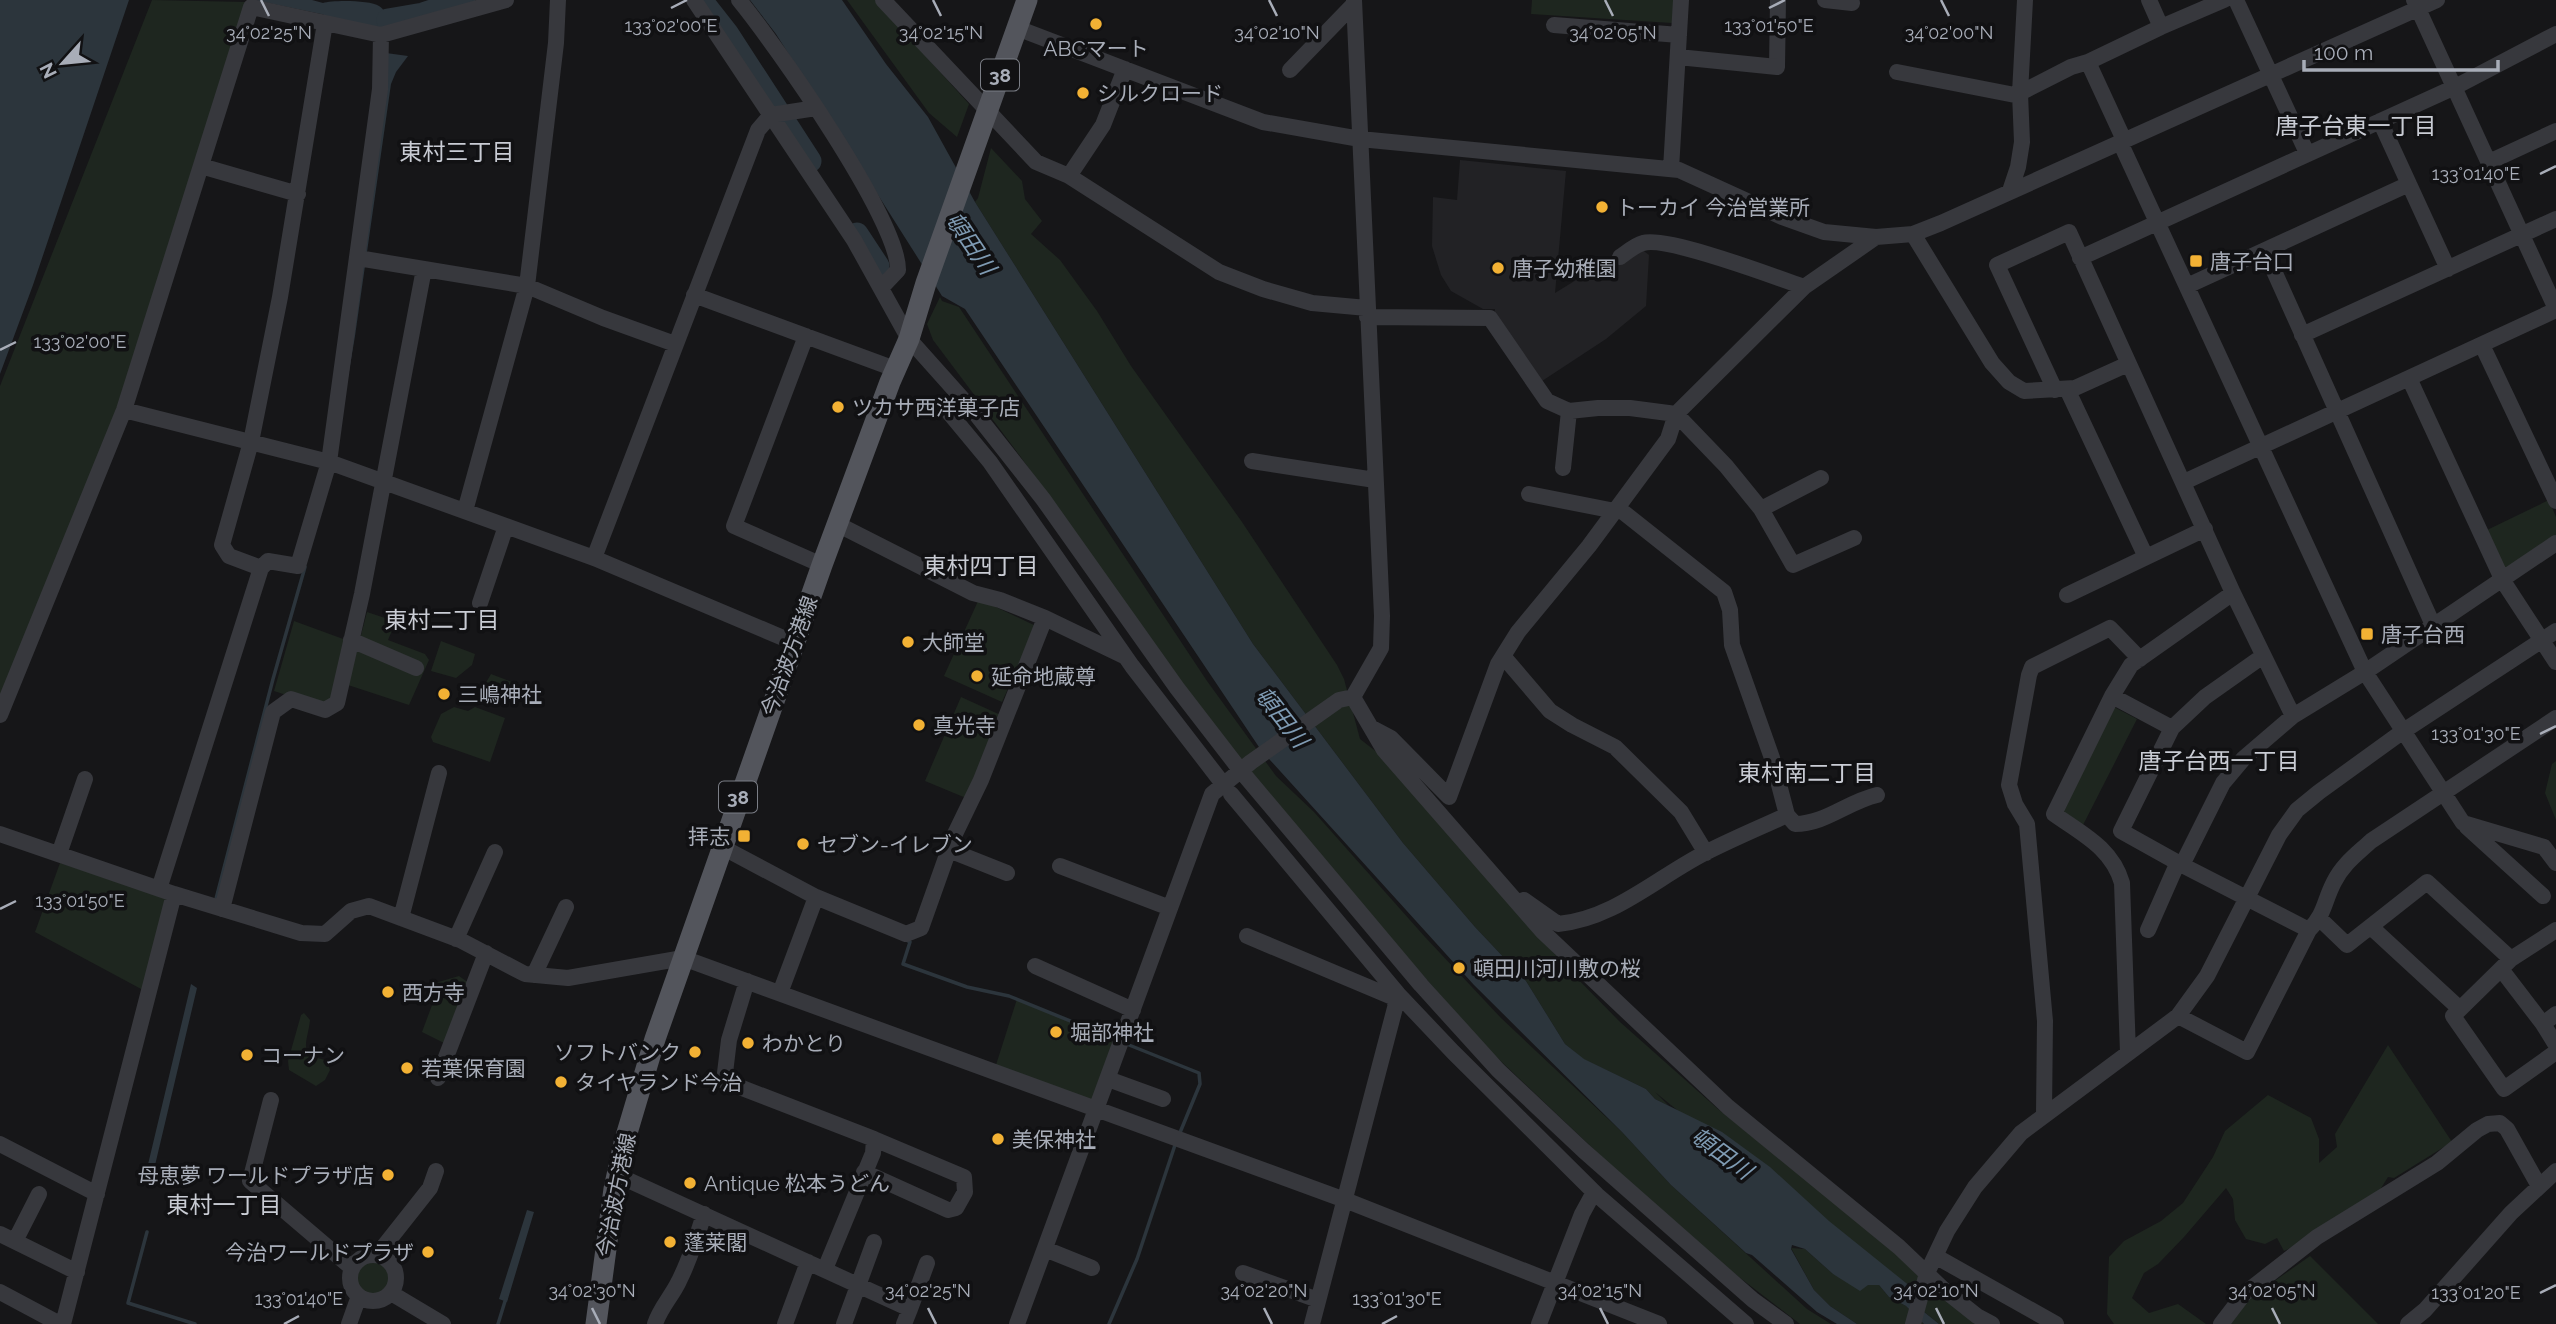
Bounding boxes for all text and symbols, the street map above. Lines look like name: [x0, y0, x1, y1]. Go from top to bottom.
text: 133°02'00"E: [625, 15, 718, 36]
text: 133°01'50"E: [1724, 15, 1814, 36]
marker: ABCマート: [1088, 16, 1104, 32]
text: 34°02'25"N: [226, 22, 312, 43]
text: 34°02'15"N: [899, 22, 983, 43]
text: 34°02'10"N: [1234, 22, 1320, 43]
text: 34°02'05"N: [1569, 22, 1657, 43]
text: 34°02'00"N: [1905, 22, 1993, 43]
north arrow: [28, 28, 98, 98]
scale bar: [2304, 28, 2498, 72]
place label: ABCマート: [1043, 36, 1149, 61]
text: 100 m: [2314, 40, 2373, 65]
text: N: [35, 59, 61, 82]
road number: 38: [981, 60, 1019, 90]
place label: シルクロード: [1097, 81, 1223, 106]
marker: シルクロード: [1075, 85, 1091, 101]
district label: 唐子台東一丁目: [2276, 112, 2437, 139]
district label: 東村三丁目: [400, 138, 515, 165]
text: 133°01'40"E: [2432, 163, 2520, 184]
place label: トーカイ 今治営業所: [1616, 195, 1810, 220]
marker: トーカイ 今治営業所: [1594, 199, 1610, 215]
water label: 頓田川: [941, 207, 1003, 282]
place label: 唐子台口: [2210, 249, 2294, 274]
marker: 唐子台口: [2188, 253, 2204, 269]
place label: 唐子幼稚園: [1512, 256, 1617, 281]
marker: 唐子幼稚園: [1490, 260, 1506, 276]
text: 133°02'00"E: [34, 331, 127, 352]
place label: ツカサ西洋菓子店: [852, 395, 1020, 420]
marker: ツカサ西洋菓子店: [830, 399, 846, 415]
district label: 東村四丁目: [924, 552, 1039, 579]
street label: 今治波方港線: [756, 593, 822, 719]
district label: 東村二丁目: [385, 606, 500, 633]
place label: 唐子台西: [2381, 622, 2465, 647]
marker: 唐子台西: [2359, 626, 2375, 642]
place label: 大師堂: [922, 630, 985, 655]
marker: 大師堂: [900, 634, 916, 650]
place label: 延命地蔵尊: [991, 664, 1096, 689]
marker: 延命地蔵尊: [969, 668, 985, 684]
place label: 三嶋神社: [458, 682, 542, 707]
water label: 頓田川: [1250, 682, 1316, 755]
marker: 三嶋神社: [436, 686, 452, 702]
place label: 真光寺: [933, 713, 996, 738]
marker: 真光寺: [911, 717, 927, 733]
text: 133°01'30"E: [2431, 723, 2521, 744]
district label: 唐子台西一丁目: [2139, 747, 2300, 774]
district label: 東村南二丁目: [1738, 759, 1876, 786]
road number: 38: [719, 782, 757, 812]
place label: 拝志: [688, 824, 730, 849]
marker: 拝志: [736, 828, 752, 844]
place label: セブン-イレブン: [817, 832, 973, 857]
marker: セブン-イレブン: [795, 836, 811, 852]
text: 133°01'50"E: [35, 890, 125, 911]
place label: 頓田川河川敷の桜: [1473, 956, 1641, 981]
marker: 頓田川河川敷の桜: [1451, 960, 1467, 976]
place label: 西方寺: [402, 980, 465, 1005]
marker: 西方寺: [380, 984, 396, 1000]
place label: 堀部神社: [1070, 1020, 1154, 1045]
marker: 堀部神社: [1048, 1024, 1064, 1040]
place label: わかとり: [762, 1031, 846, 1056]
marker: わかとり: [740, 1035, 756, 1051]
place label: ソフトバンク: [554, 1040, 681, 1065]
place label: コーナン: [261, 1043, 345, 1068]
marker: ソフトバンク: [687, 1044, 703, 1060]
marker: コーナン: [239, 1047, 255, 1063]
place label: 若葉保育園: [421, 1056, 526, 1081]
marker: 若葉保育園: [399, 1060, 415, 1076]
place label: タイヤランド今治: [575, 1070, 742, 1095]
marker: タイヤランド今治: [553, 1074, 569, 1090]
water label: 頓田川: [1686, 1122, 1760, 1186]
place label: 美保神社: [1012, 1127, 1096, 1152]
street label: 今治波方港線: [592, 1131, 640, 1259]
marker: 美保神社: [990, 1131, 1006, 1147]
place label: 母恵夢 ワールドプラザ店: [138, 1163, 374, 1188]
marker: 母恵夢 ワールドプラザ店: [380, 1167, 396, 1183]
place label: Antique 松本うどん: [704, 1171, 890, 1196]
marker: Antique 松本うどん: [682, 1175, 698, 1191]
district label: 東村一丁目: [167, 1191, 282, 1218]
place label: 蓬莱閣: [684, 1230, 747, 1255]
marker: 蓬莱閣: [662, 1234, 678, 1250]
place label: 今治ワールドプラザ: [225, 1240, 414, 1265]
marker: 今治ワールドプラザ: [420, 1244, 436, 1260]
text: 34°02'30"N: [548, 1280, 636, 1301]
text: 34°02'25"N: [885, 1280, 971, 1301]
text: 34°02'20"N: [1220, 1280, 1308, 1301]
text: 34°02'15"N: [1558, 1280, 1642, 1301]
text: 34°02'10"N: [1893, 1280, 1979, 1301]
text: 34°02'05"N: [2228, 1280, 2316, 1301]
text: 133°01'20"E: [2431, 1282, 2521, 1303]
text: 133°01'40"E: [255, 1288, 343, 1309]
text: 133°01'30"E: [1352, 1288, 1442, 1309]

